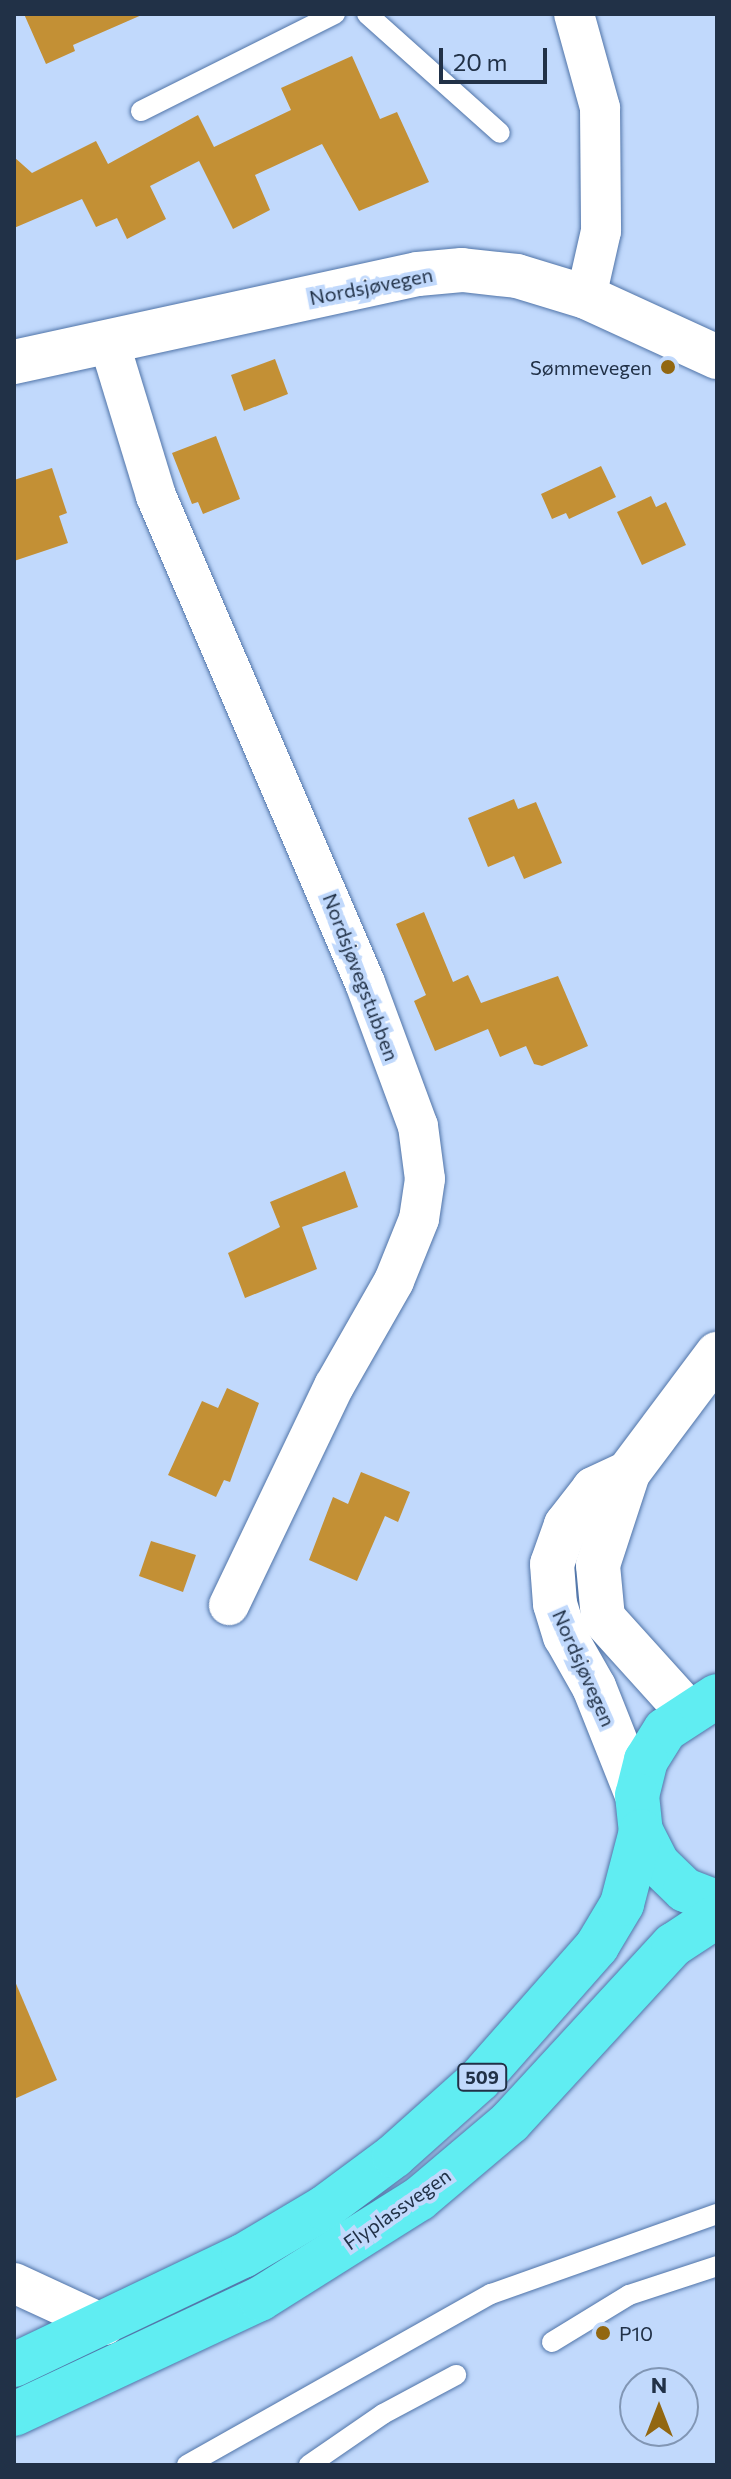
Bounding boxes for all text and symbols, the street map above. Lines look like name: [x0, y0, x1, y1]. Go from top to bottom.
scale bar: [443, 32, 551, 82]
text: 20 m: [453, 47, 507, 76]
street label: Nordsjøvegen: [307, 262, 435, 310]
place label: Sømmevegen: [530, 355, 652, 379]
marker: Sømmevegen: [659, 358, 677, 376]
street label: Nordsjøvegstubben: [318, 890, 404, 1064]
street label: Nordsjøvegen: [548, 1606, 620, 1730]
road number: 509: [456, 2063, 508, 2091]
street label: Flyplassvegen: [339, 2163, 455, 2255]
place label: P10: [619, 2321, 653, 2345]
marker: P10: [594, 2324, 612, 2342]
north arrow: [619, 2367, 699, 2447]
text: N: [651, 2371, 667, 2398]

